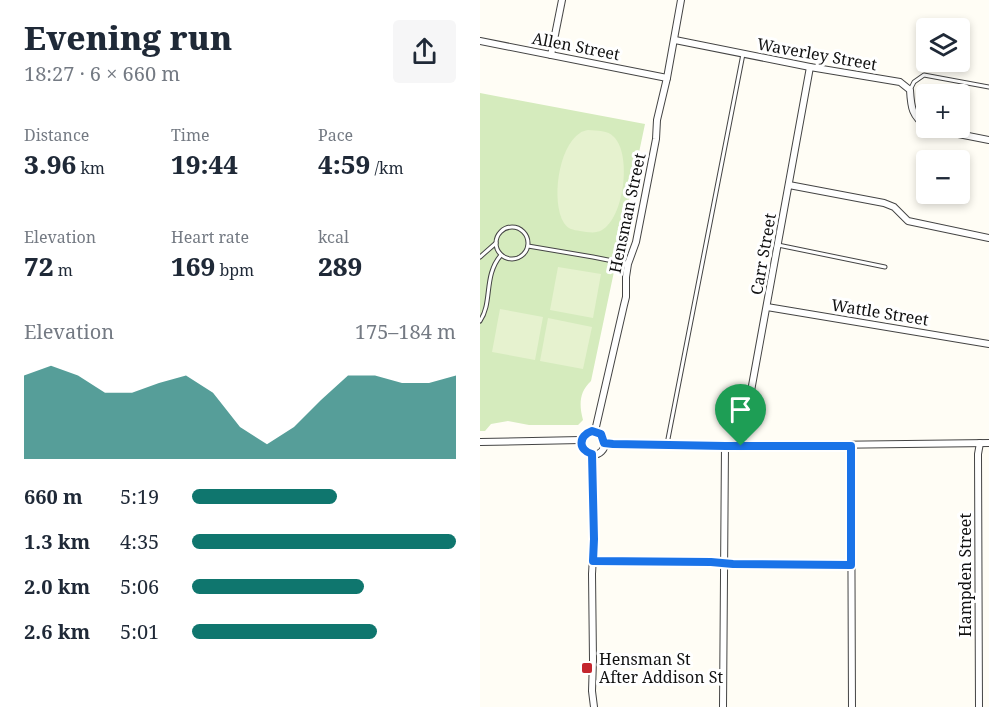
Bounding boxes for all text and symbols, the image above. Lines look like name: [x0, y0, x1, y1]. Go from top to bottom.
text: Evening run: [24, 15, 232, 60]
map controls: [916, 18, 970, 204]
button: layers: [916, 18, 970, 72]
button: share: [393, 20, 456, 83]
street label: Allen Street: [530, 27, 622, 65]
street label: Waverley Street: [755, 33, 879, 75]
text: 18:27 · 6 × 660 m: [24, 60, 180, 87]
button: +: [916, 84, 970, 138]
text: Distance: [24, 124, 89, 146]
text: Time: [171, 124, 210, 146]
text: Pace: [318, 124, 353, 146]
text: 3.96: [24, 146, 76, 182]
text: 19:44: [171, 146, 238, 182]
text: 4:59: [318, 146, 370, 182]
button: −: [916, 150, 970, 204]
street label: Hensman Street: [604, 151, 651, 275]
text: km: [76, 157, 105, 179]
text: /km: [370, 157, 404, 179]
street label: Carr Street: [745, 211, 781, 297]
text: Elevation: [24, 226, 96, 248]
text: Heart rate: [171, 226, 249, 248]
text: kcal: [318, 226, 349, 248]
text: 72: [24, 248, 53, 284]
text: 169: [171, 248, 215, 284]
text: 289: [318, 248, 362, 284]
text: m: [53, 259, 73, 281]
text: bpm: [215, 259, 254, 281]
street label: Wattle Street: [830, 293, 931, 331]
text: Elevation: [24, 318, 114, 345]
text: 175–184 m: [355, 318, 456, 345]
pin: [715, 384, 766, 446]
icon: arrive: [724, 393, 757, 426]
text: 660 m: [24, 483, 83, 510]
text: 5:19: [120, 483, 159, 510]
street label: Hampden Street: [954, 513, 976, 637]
text: 1.3 km: [24, 528, 90, 555]
text: 4:35: [120, 528, 159, 555]
text: 2.0 km: [24, 573, 90, 600]
text: 5:06: [120, 573, 159, 600]
text: 2.6 km: [24, 618, 90, 645]
text: 5:01: [120, 618, 159, 645]
place label: Hensman St After Addison St: [599, 648, 723, 688]
marker: Hensman St After Addison St: [580, 661, 594, 675]

